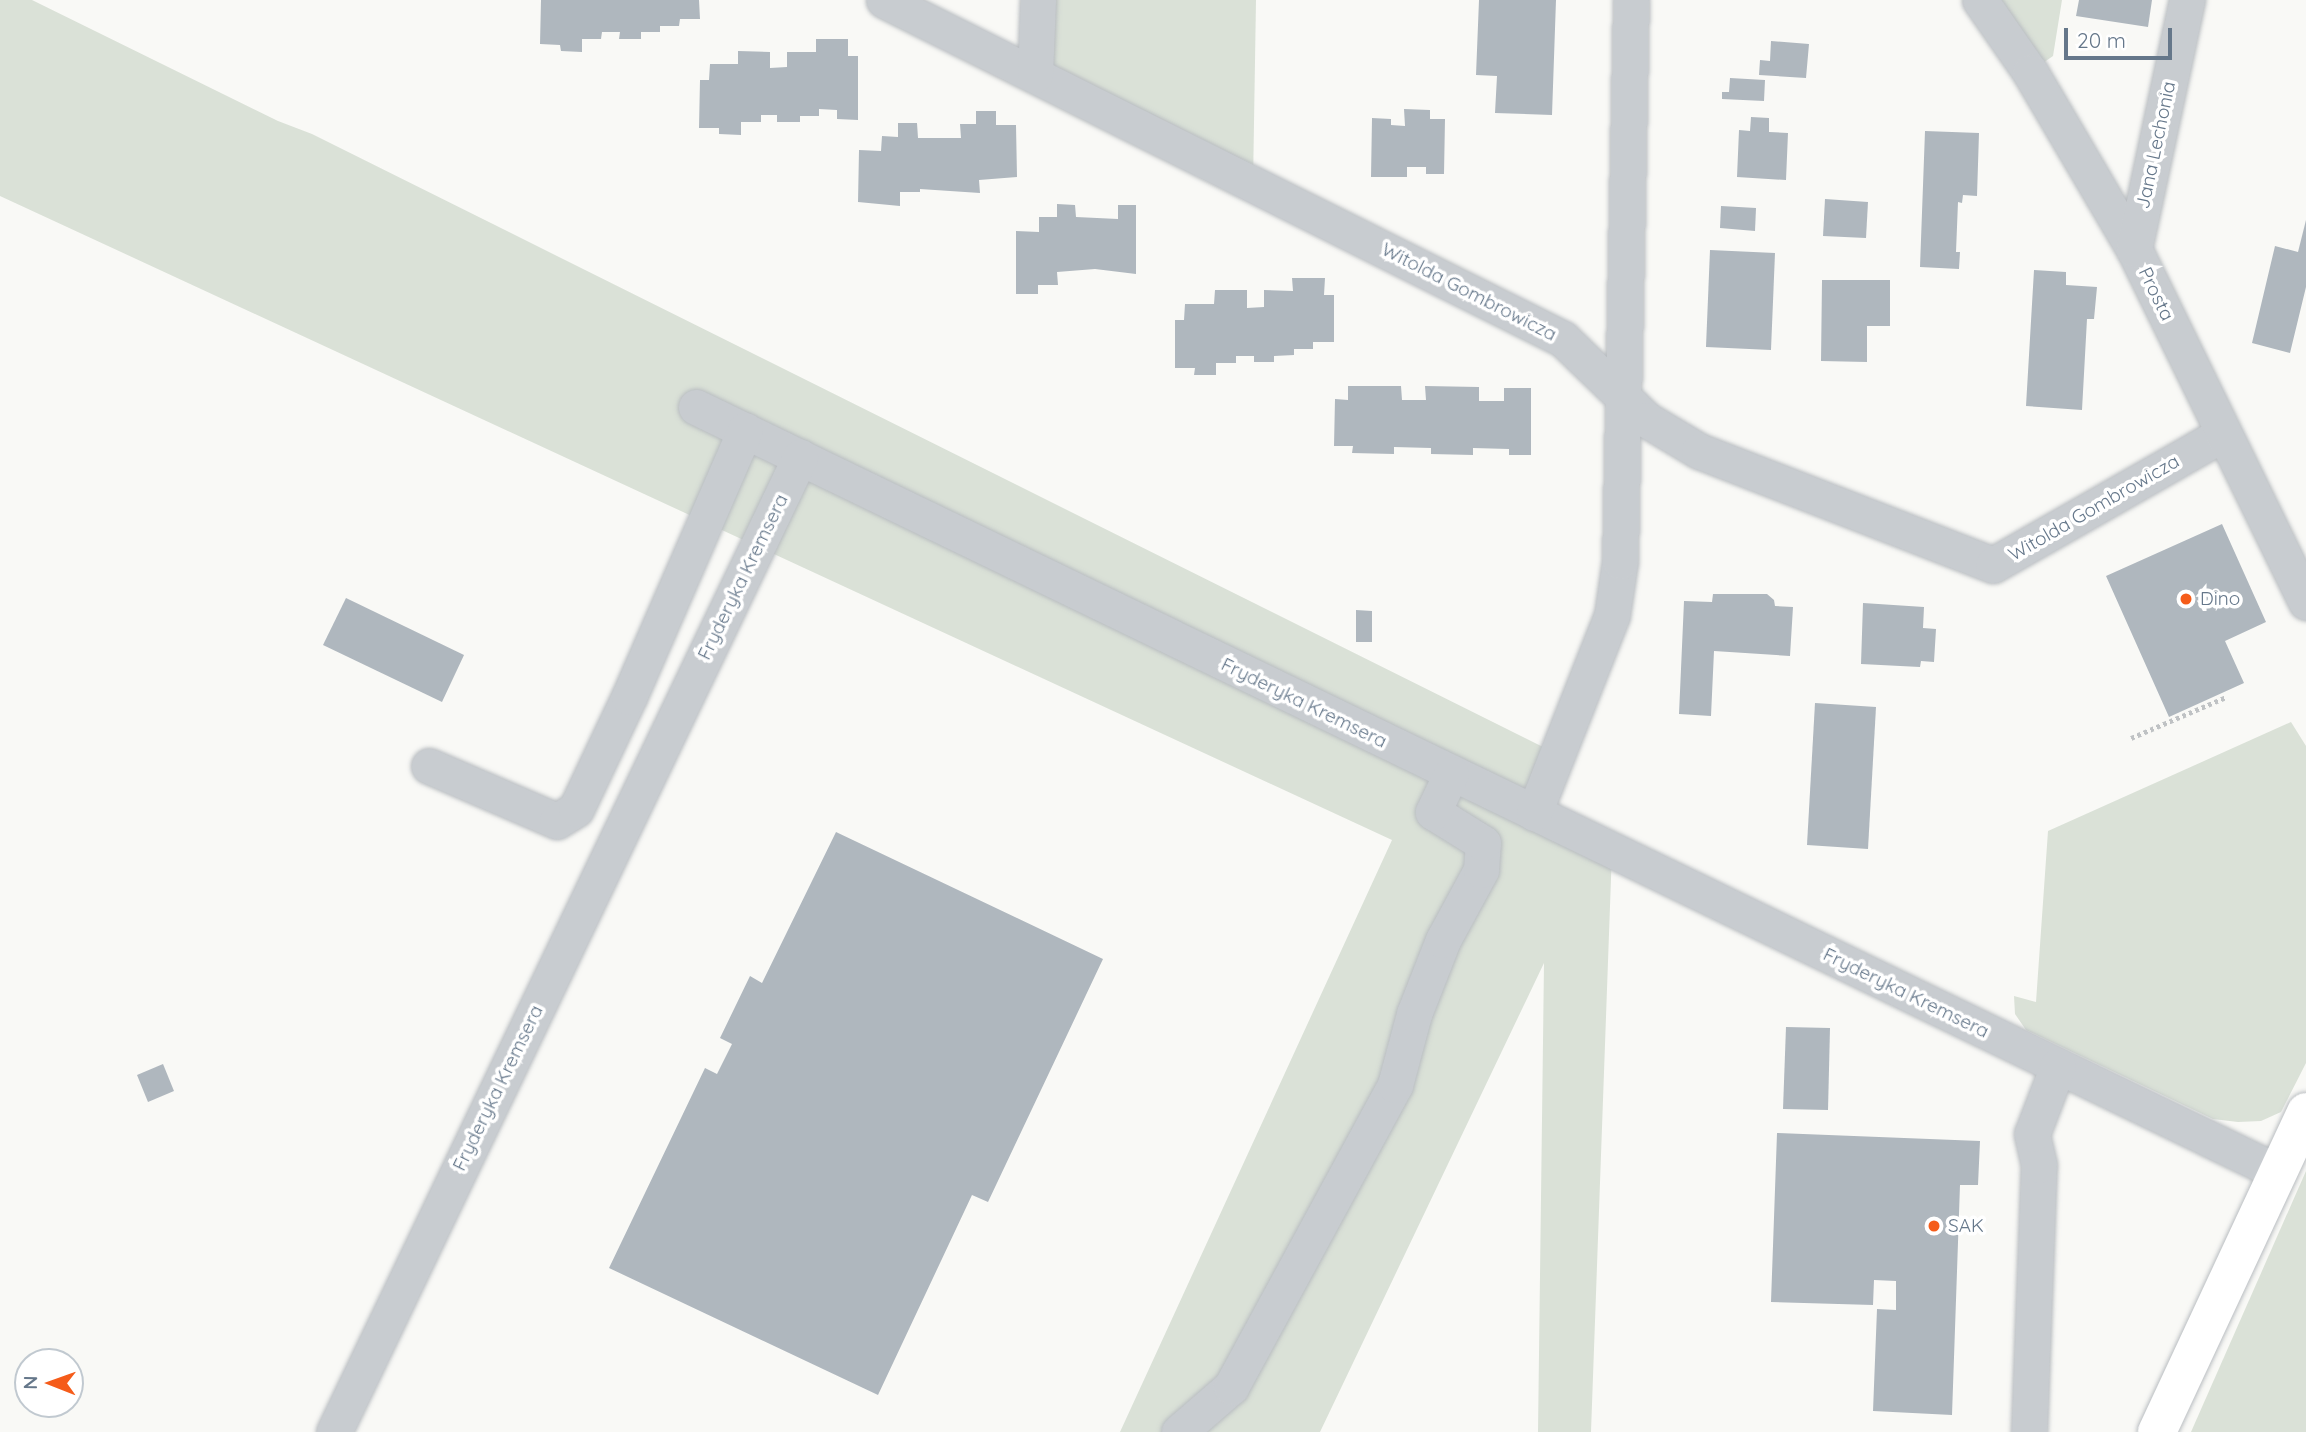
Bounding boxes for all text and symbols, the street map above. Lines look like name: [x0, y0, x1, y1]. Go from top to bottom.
scale bar: [2068, 14, 2176, 58]
text: 20 m: [2077, 27, 2126, 53]
street label: Jana Lechonia: [2131, 79, 2181, 211]
street label: Witolda Gombrowicza: [1378, 238, 1560, 346]
street label: Prosta: [2133, 264, 2179, 324]
street label: Witolda Gombrowicza: [2005, 450, 2183, 566]
street label: Fryderyka Kremsera: [693, 490, 793, 664]
place label: Dino: [2200, 588, 2240, 610]
marker: Dino: [2178, 591, 2194, 607]
street label: Fryderyka Kremsera: [1217, 653, 1391, 753]
street label: Fryderyka Kremsera: [1819, 943, 1993, 1043]
street label: Fryderyka Kremsera: [448, 1001, 548, 1175]
place label: SAK: [1948, 1215, 1984, 1237]
marker: SAK: [1926, 1218, 1942, 1234]
north arrow: [14, 1348, 84, 1418]
text: N: [18, 1375, 42, 1390]

